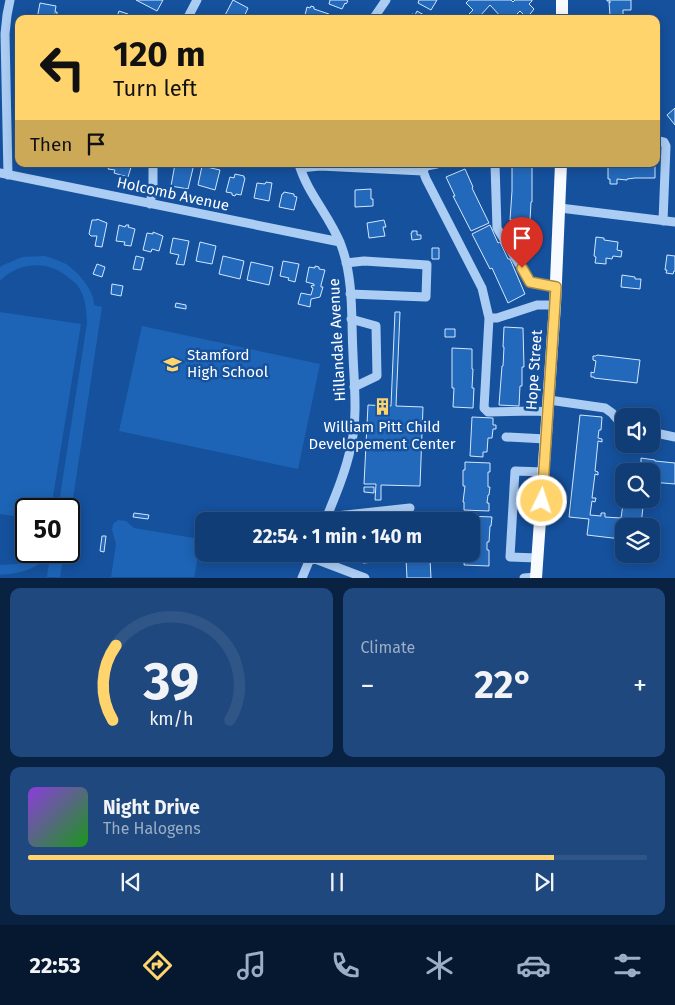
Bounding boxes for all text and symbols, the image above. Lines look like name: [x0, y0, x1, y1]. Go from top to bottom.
text: 120 m: [113, 33, 206, 75]
icon: left: [30, 35, 95, 100]
text: Turn left: [113, 75, 197, 102]
icon: arrive: [82, 130, 110, 158]
text: Then: [30, 133, 72, 156]
street label: Holcomb Avenue: [115, 173, 231, 215]
pin: [501, 217, 543, 268]
icon: arrive: [508, 224, 536, 252]
street label: Hillandale Avenue: [325, 278, 349, 402]
street label: Hope Street: [522, 329, 546, 411]
place label: Stamford High School: [187, 346, 269, 381]
school or university icon: Stamford High School: [163, 354, 183, 374]
building icon: William Pitt Child Developement Center: [372, 396, 392, 416]
map controls: [615, 408, 660, 563]
button: sound: [615, 408, 660, 453]
place label: William Pitt Child Developement Center: [309, 418, 456, 453]
button: search: [615, 463, 660, 508]
position arrow: [515, 474, 567, 526]
speed limit sign: 50: [15, 498, 80, 563]
button: layers: [615, 518, 660, 563]
text: 22:54 · 1 min · 140 m: [253, 525, 422, 548]
text: Climate: [361, 638, 415, 657]
text: 39: [142, 650, 199, 713]
text: 22°: [474, 662, 533, 708]
text: −: [361, 669, 375, 702]
text: +: [633, 669, 647, 702]
text: km/h: [149, 708, 193, 730]
text: Night Drive: [103, 796, 200, 819]
text: The Halogens: [103, 819, 201, 838]
icon: previous: [117, 868, 145, 896]
icon: pause: [323, 868, 351, 896]
icon: next: [530, 868, 558, 896]
icon: directions: [140, 948, 175, 983]
icon: music: [234, 948, 269, 983]
icon: phone: [328, 948, 363, 983]
icon: climate: [422, 948, 457, 983]
icon: car: [516, 948, 551, 983]
icon: filters: [610, 948, 645, 983]
text: 22:53: [30, 952, 81, 979]

